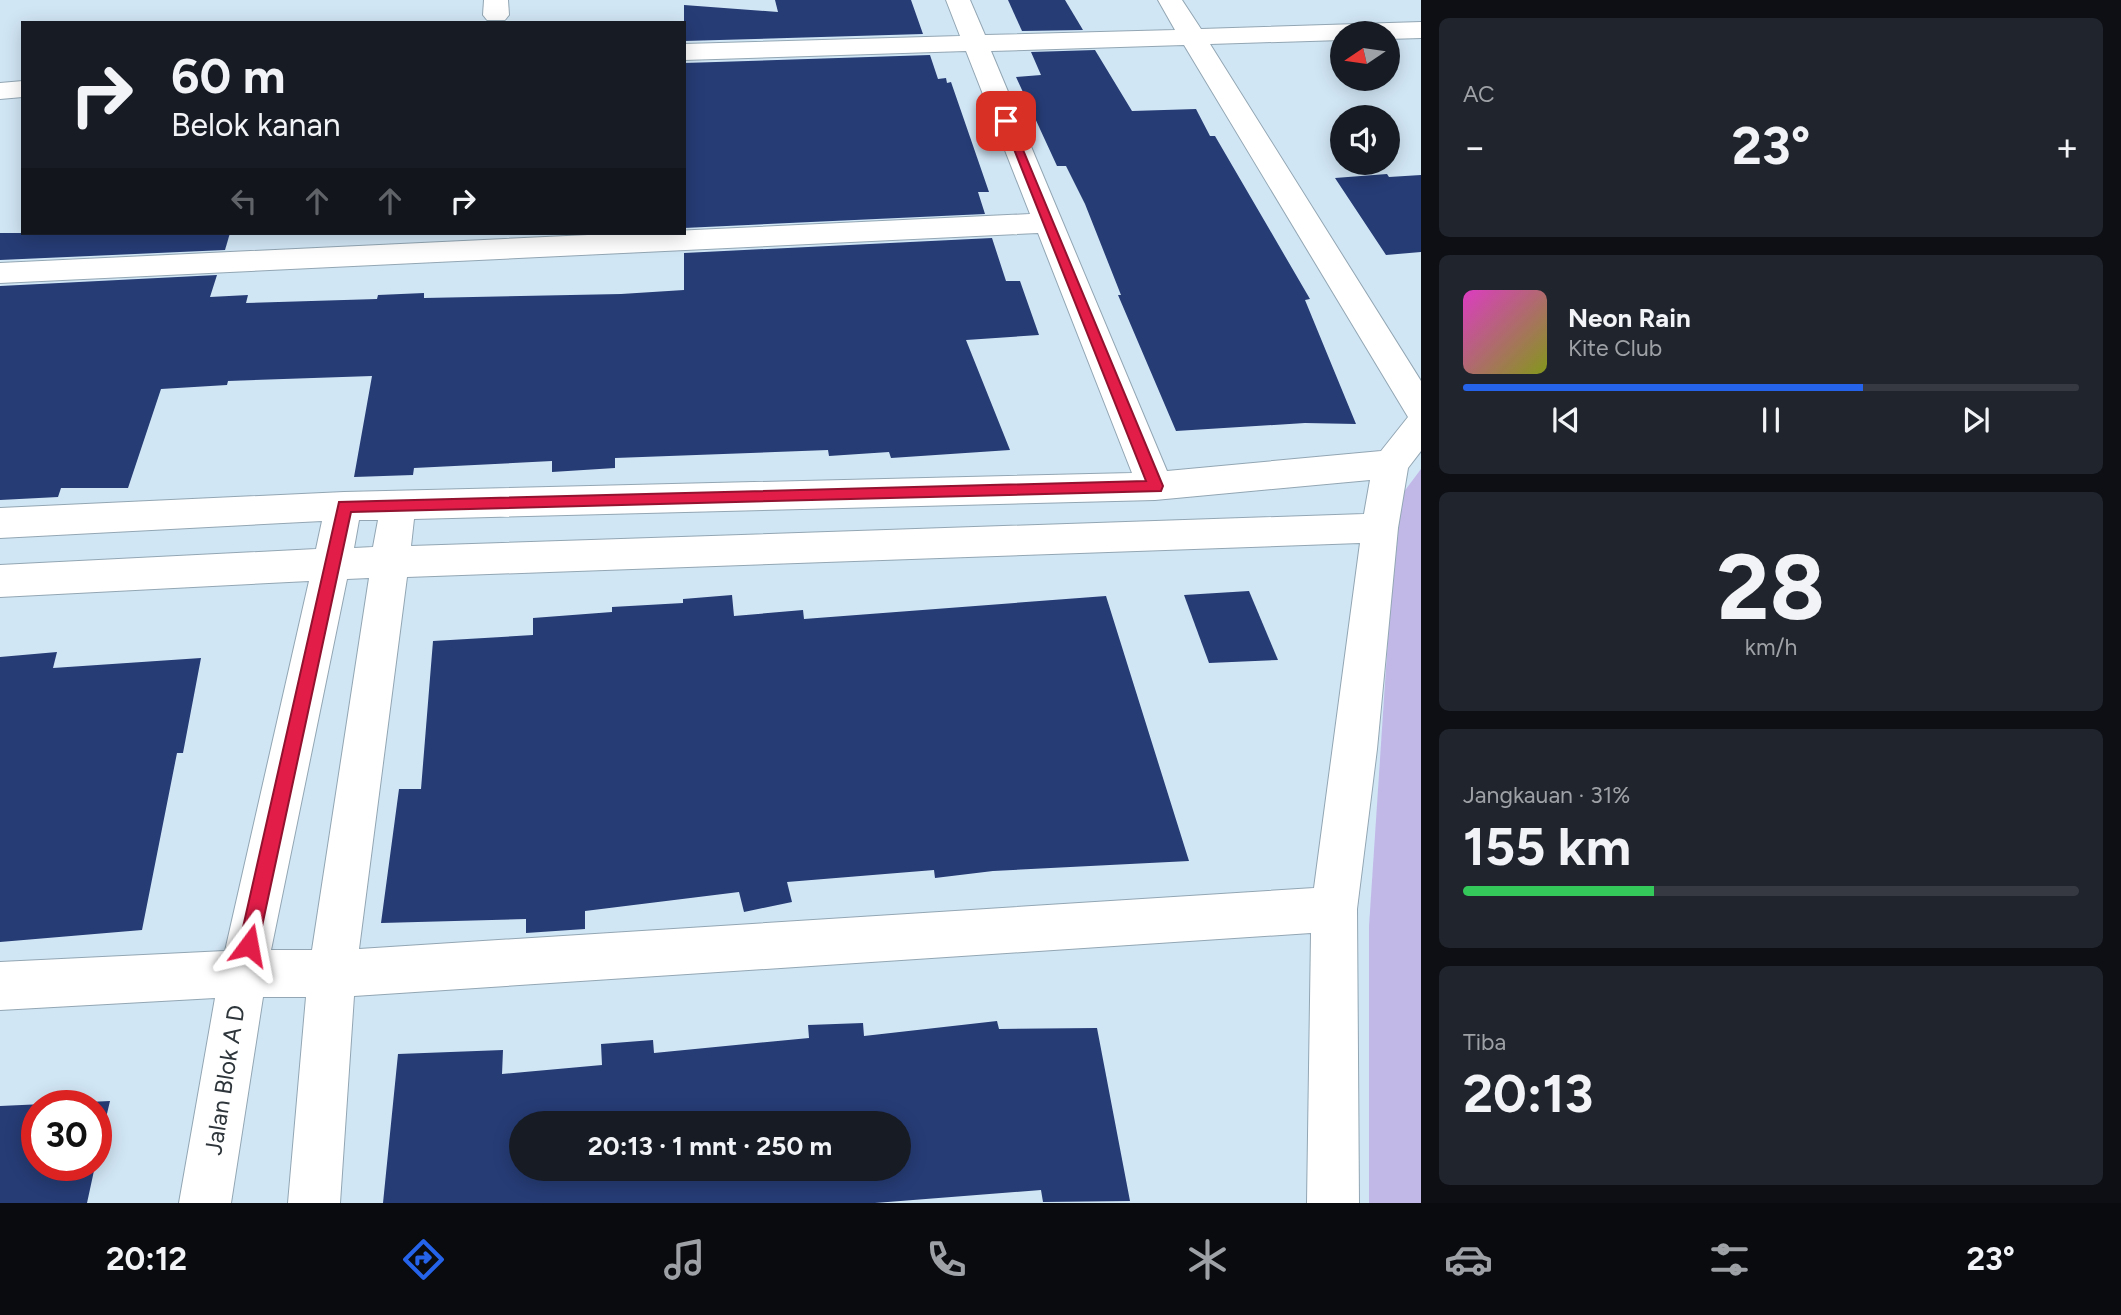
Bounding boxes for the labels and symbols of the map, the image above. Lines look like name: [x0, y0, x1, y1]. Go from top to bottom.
north arrow: [1330, 21, 1400, 91]
pin: [976, 91, 1036, 151]
position arrow: [212, 908, 286, 982]
street label: Jalan Blok A D: [198, 1003, 251, 1157]
speed limit sign: 30: [21, 1090, 112, 1181]

